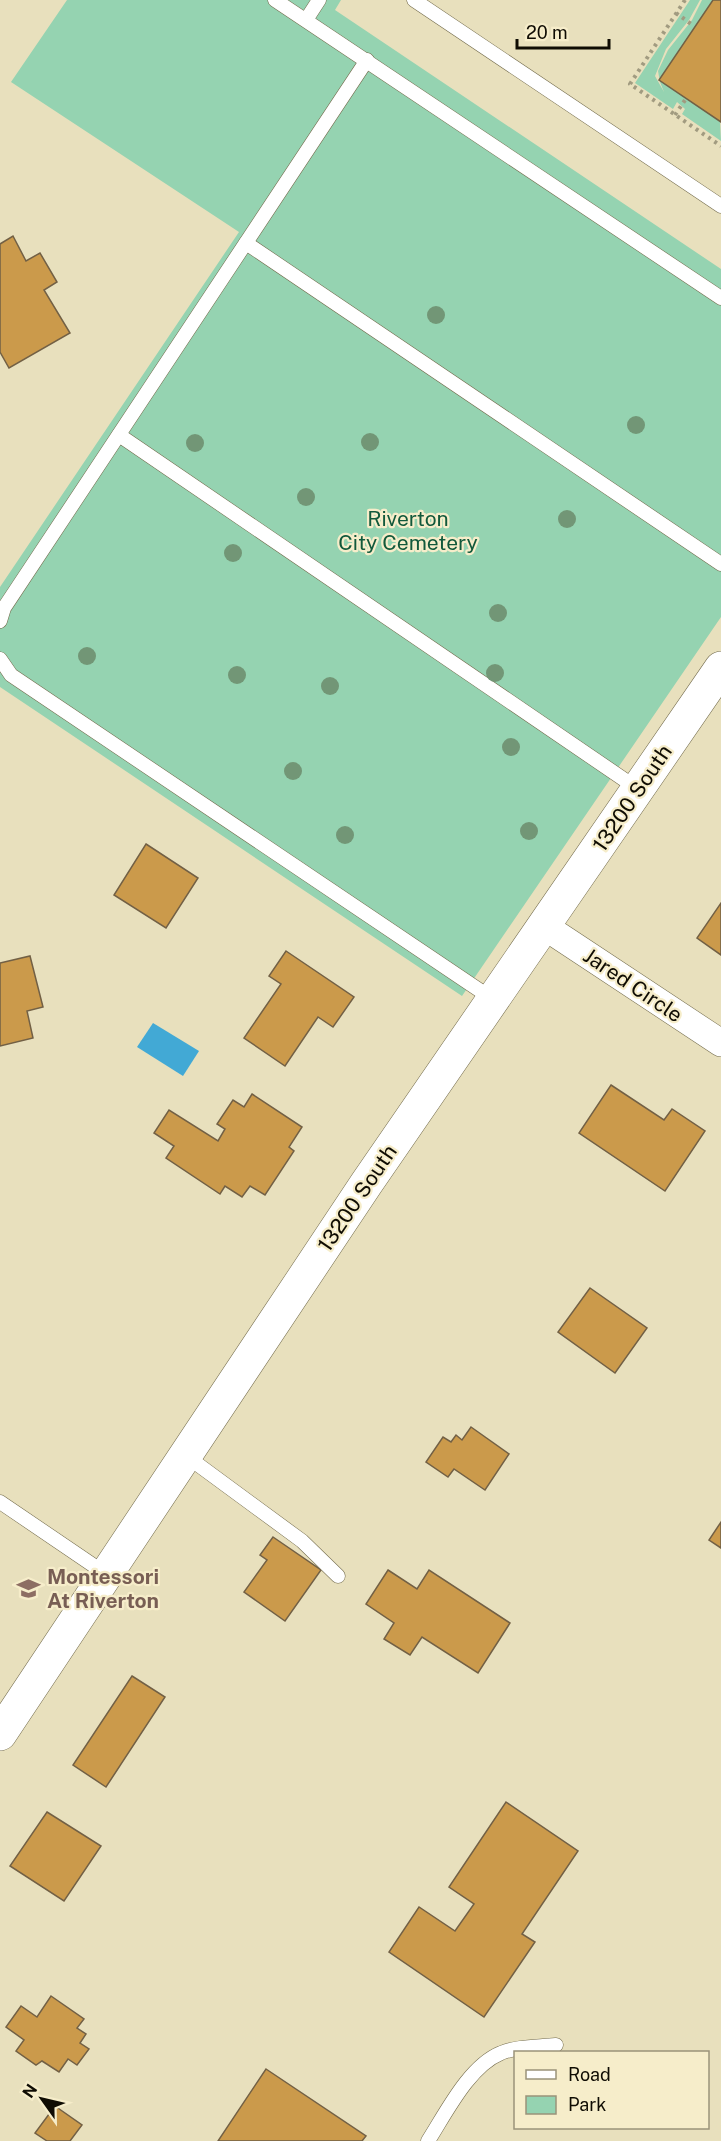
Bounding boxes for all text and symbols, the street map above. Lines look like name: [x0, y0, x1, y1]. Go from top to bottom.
scale bar: [517, 12, 608, 50]
text: 20 m: [526, 22, 568, 43]
park label: Riverton City Cemetery: [338, 506, 478, 555]
street label: 13200 South: [587, 740, 677, 856]
street label: Jared Circle: [579, 943, 687, 1027]
street label: 13200 South: [312, 1140, 402, 1256]
place label: Montessori At Riverton: [47, 1564, 159, 1613]
school or university icon: Montessori At Riverton: [16, 1575, 42, 1601]
legend: [514, 2051, 709, 2129]
text: Road: [568, 2064, 611, 2085]
north arrow: [12, 2069, 72, 2129]
text: N: [19, 2080, 41, 2101]
text: Park: [568, 2094, 606, 2115]

